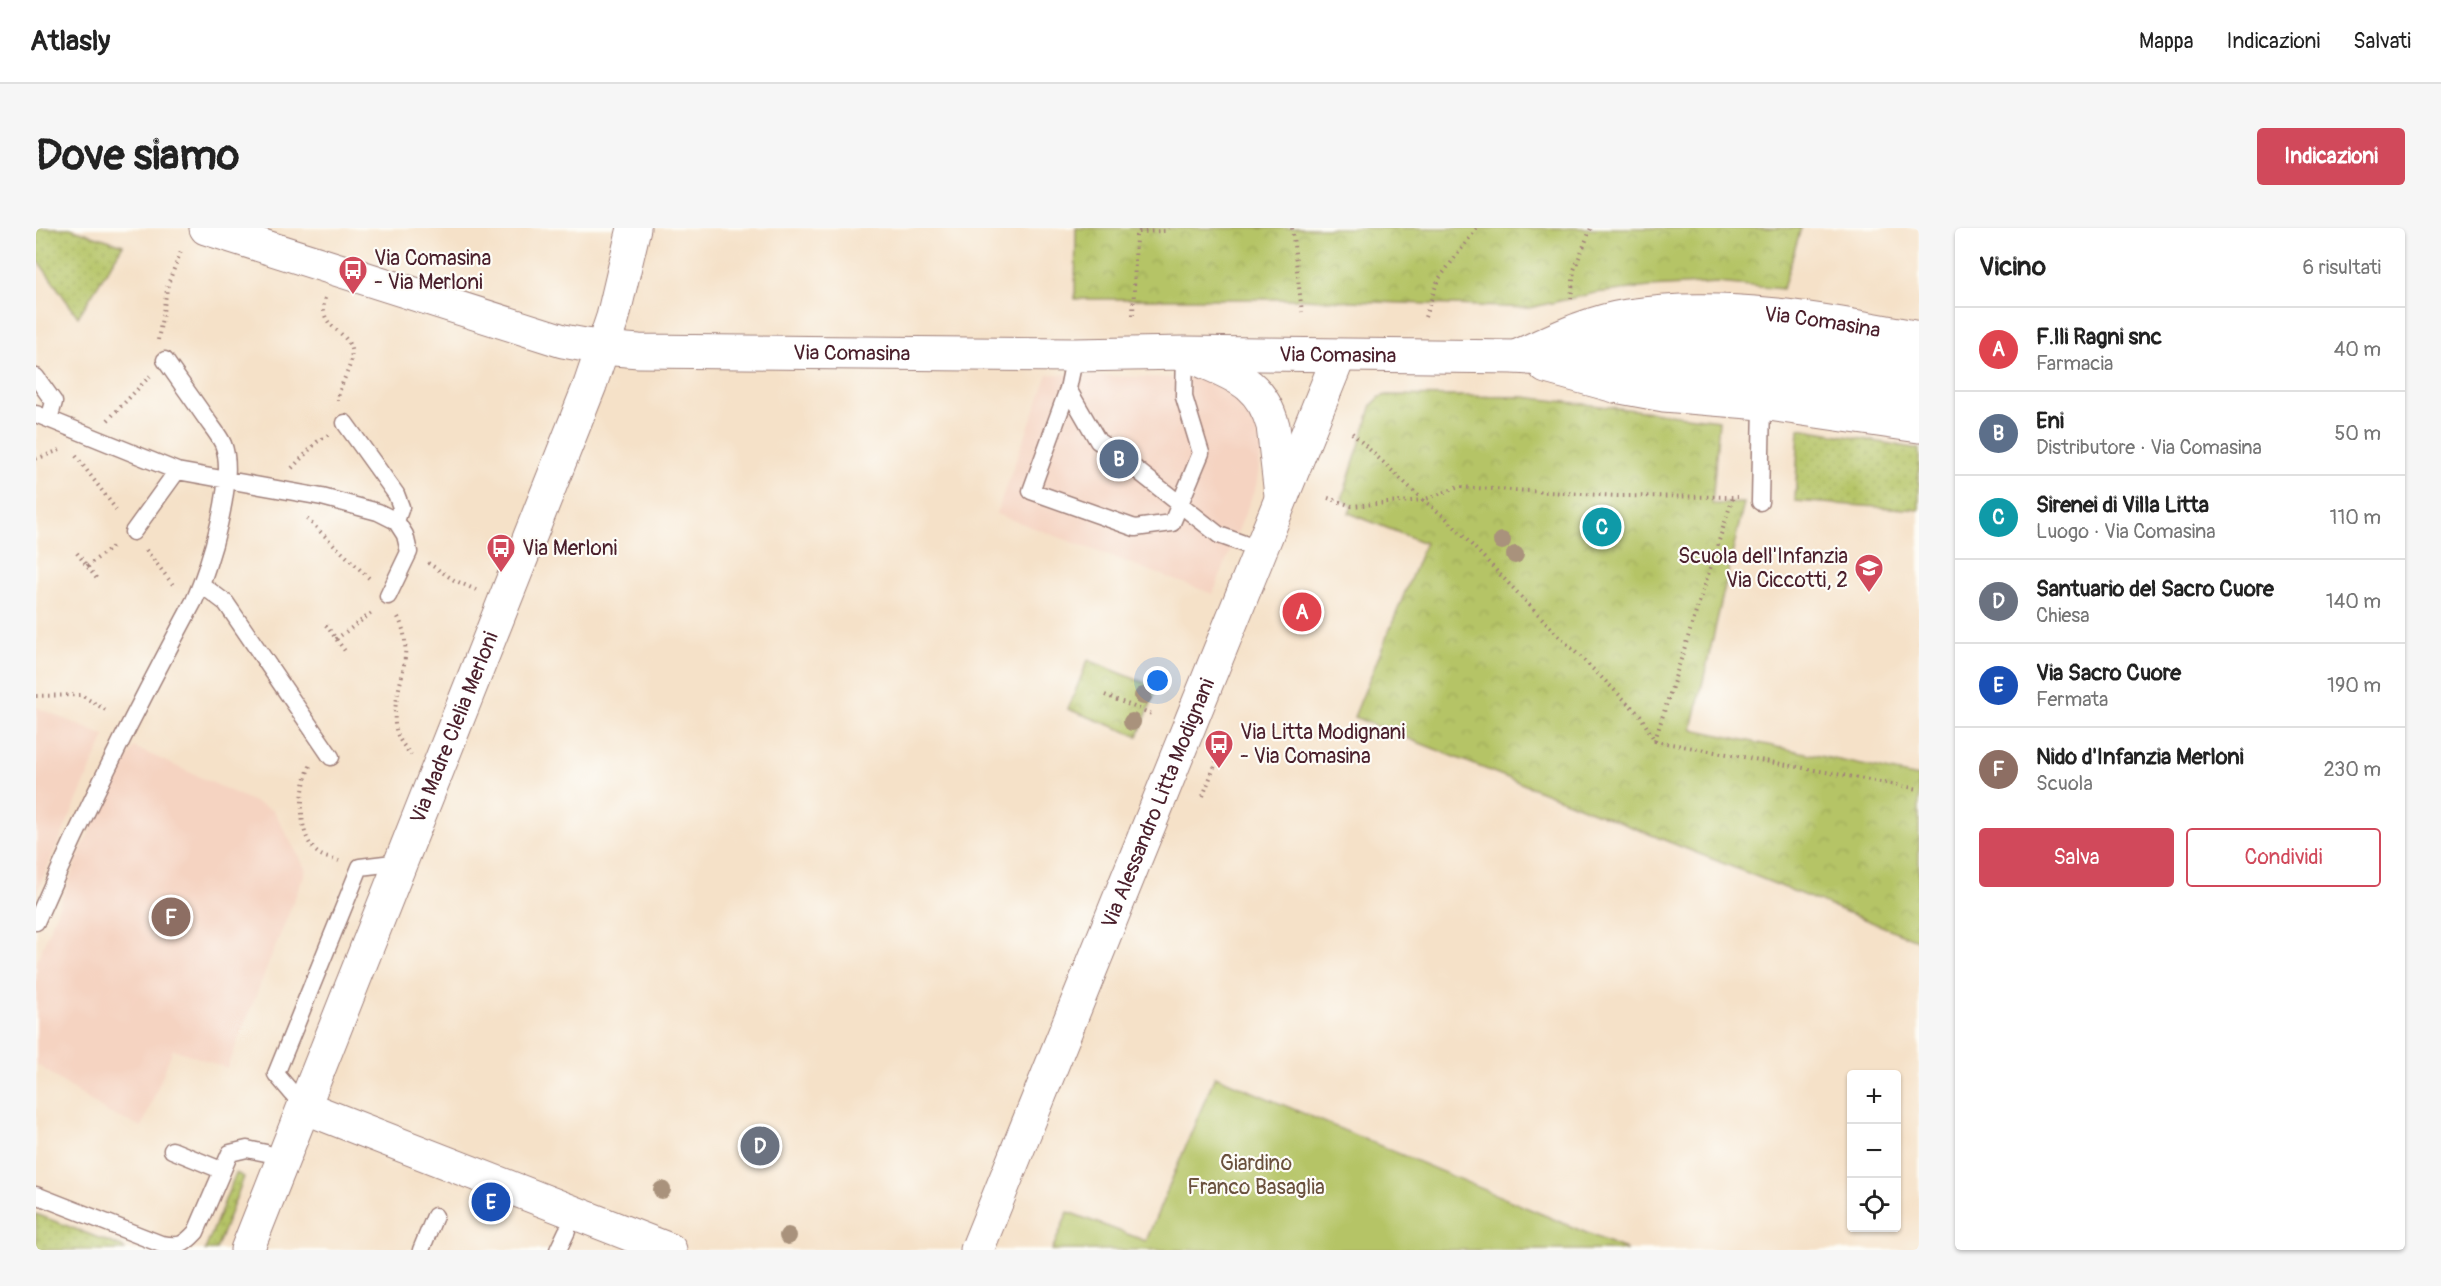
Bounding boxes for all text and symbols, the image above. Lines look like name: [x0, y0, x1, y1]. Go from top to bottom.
text: Atlasly: [30, 24, 110, 59]
text: Mappa: [2139, 28, 2194, 55]
text: Indicazioni: [2227, 28, 2320, 55]
text: Salvati: [2353, 28, 2411, 55]
button: Indicazioni: [2257, 128, 2405, 185]
text: Dove siamo: [36, 130, 239, 182]
place label: Via Comasina - Via Merloni: [374, 245, 491, 296]
text: Vicino: [1979, 251, 2046, 283]
bus stop icon: Via Comasina - Via Merloni: [337, 254, 369, 296]
text: 6 risultati: [2303, 255, 2381, 280]
street label: Via Comasina: [1763, 300, 1883, 344]
text: F.lli Ragni snc: [2036, 323, 2162, 351]
text: A: [1992, 337, 2005, 362]
text: 40 m: [2334, 337, 2381, 362]
street label: Via Comasina: [793, 339, 911, 367]
street label: Via Comasina: [1279, 341, 1397, 369]
text: Farmacia: [2036, 351, 2113, 376]
text: Eni: [2036, 407, 2064, 435]
text: B: [1993, 421, 2004, 446]
text: 50 m: [2334, 421, 2381, 446]
text: Distributore · Via Comasina: [2036, 435, 2262, 460]
pin: B: [1100, 436, 1138, 482]
text: Sirenei di Villa Litta: [2036, 491, 2209, 519]
pin: C: [1582, 504, 1622, 550]
text: C: [1992, 505, 2005, 530]
text: 110 m: [2330, 505, 2381, 530]
text: Luogo · Via Comasina: [2036, 519, 2216, 544]
bus stop icon: Via Merloni: [485, 532, 517, 574]
place label: Via Merloni: [522, 535, 618, 562]
place label: Scuola dell'Infanzia Via Ciccotti, 2: [1678, 543, 1848, 594]
school or university icon: Scuola dell'Infanzia Via Ciccotti, 2: [1853, 552, 1885, 594]
text: Santuario del Sacro Cuore: [2036, 575, 2274, 603]
text: D: [1992, 589, 2005, 614]
text: 140 m: [2326, 589, 2381, 614]
pin: A: [1282, 590, 1322, 634]
text: Chiesa: [2036, 603, 2090, 628]
street label: Via Madre Clelia Merloni: [404, 628, 504, 827]
text: Via Sacro Cuore: [2036, 659, 2181, 687]
your location: [1143, 666, 1172, 695]
text: E: [1993, 673, 2004, 698]
text: 190 m: [2327, 673, 2381, 698]
street label: Via Alessandro Litta Modignani: [1095, 674, 1221, 932]
text: Fermata: [2036, 687, 2108, 712]
place label: Via Litta Modignani - Via Comasina: [1240, 719, 1405, 770]
bus stop icon: Via Litta Modignani - Via Comasina: [1203, 728, 1235, 770]
text: Nido d'Infanzia Merloni: [2036, 743, 2244, 771]
text: F: [1992, 757, 2005, 782]
text: 230 m: [2324, 757, 2381, 782]
text: Scuola: [2036, 771, 2093, 796]
button: Salva: [1979, 828, 2174, 887]
button: Condividi: [2186, 828, 2381, 887]
pin: F: [152, 894, 190, 940]
map controls: [1847, 1070, 1901, 1232]
button: +: [1847, 1070, 1901, 1124]
pin: D: [740, 1124, 780, 1168]
button: −: [1847, 1124, 1901, 1178]
park label: Giardino Franco Basaglia: [1187, 1150, 1325, 1201]
button: locate: [1847, 1178, 1901, 1232]
pin: E: [472, 1180, 510, 1224]

